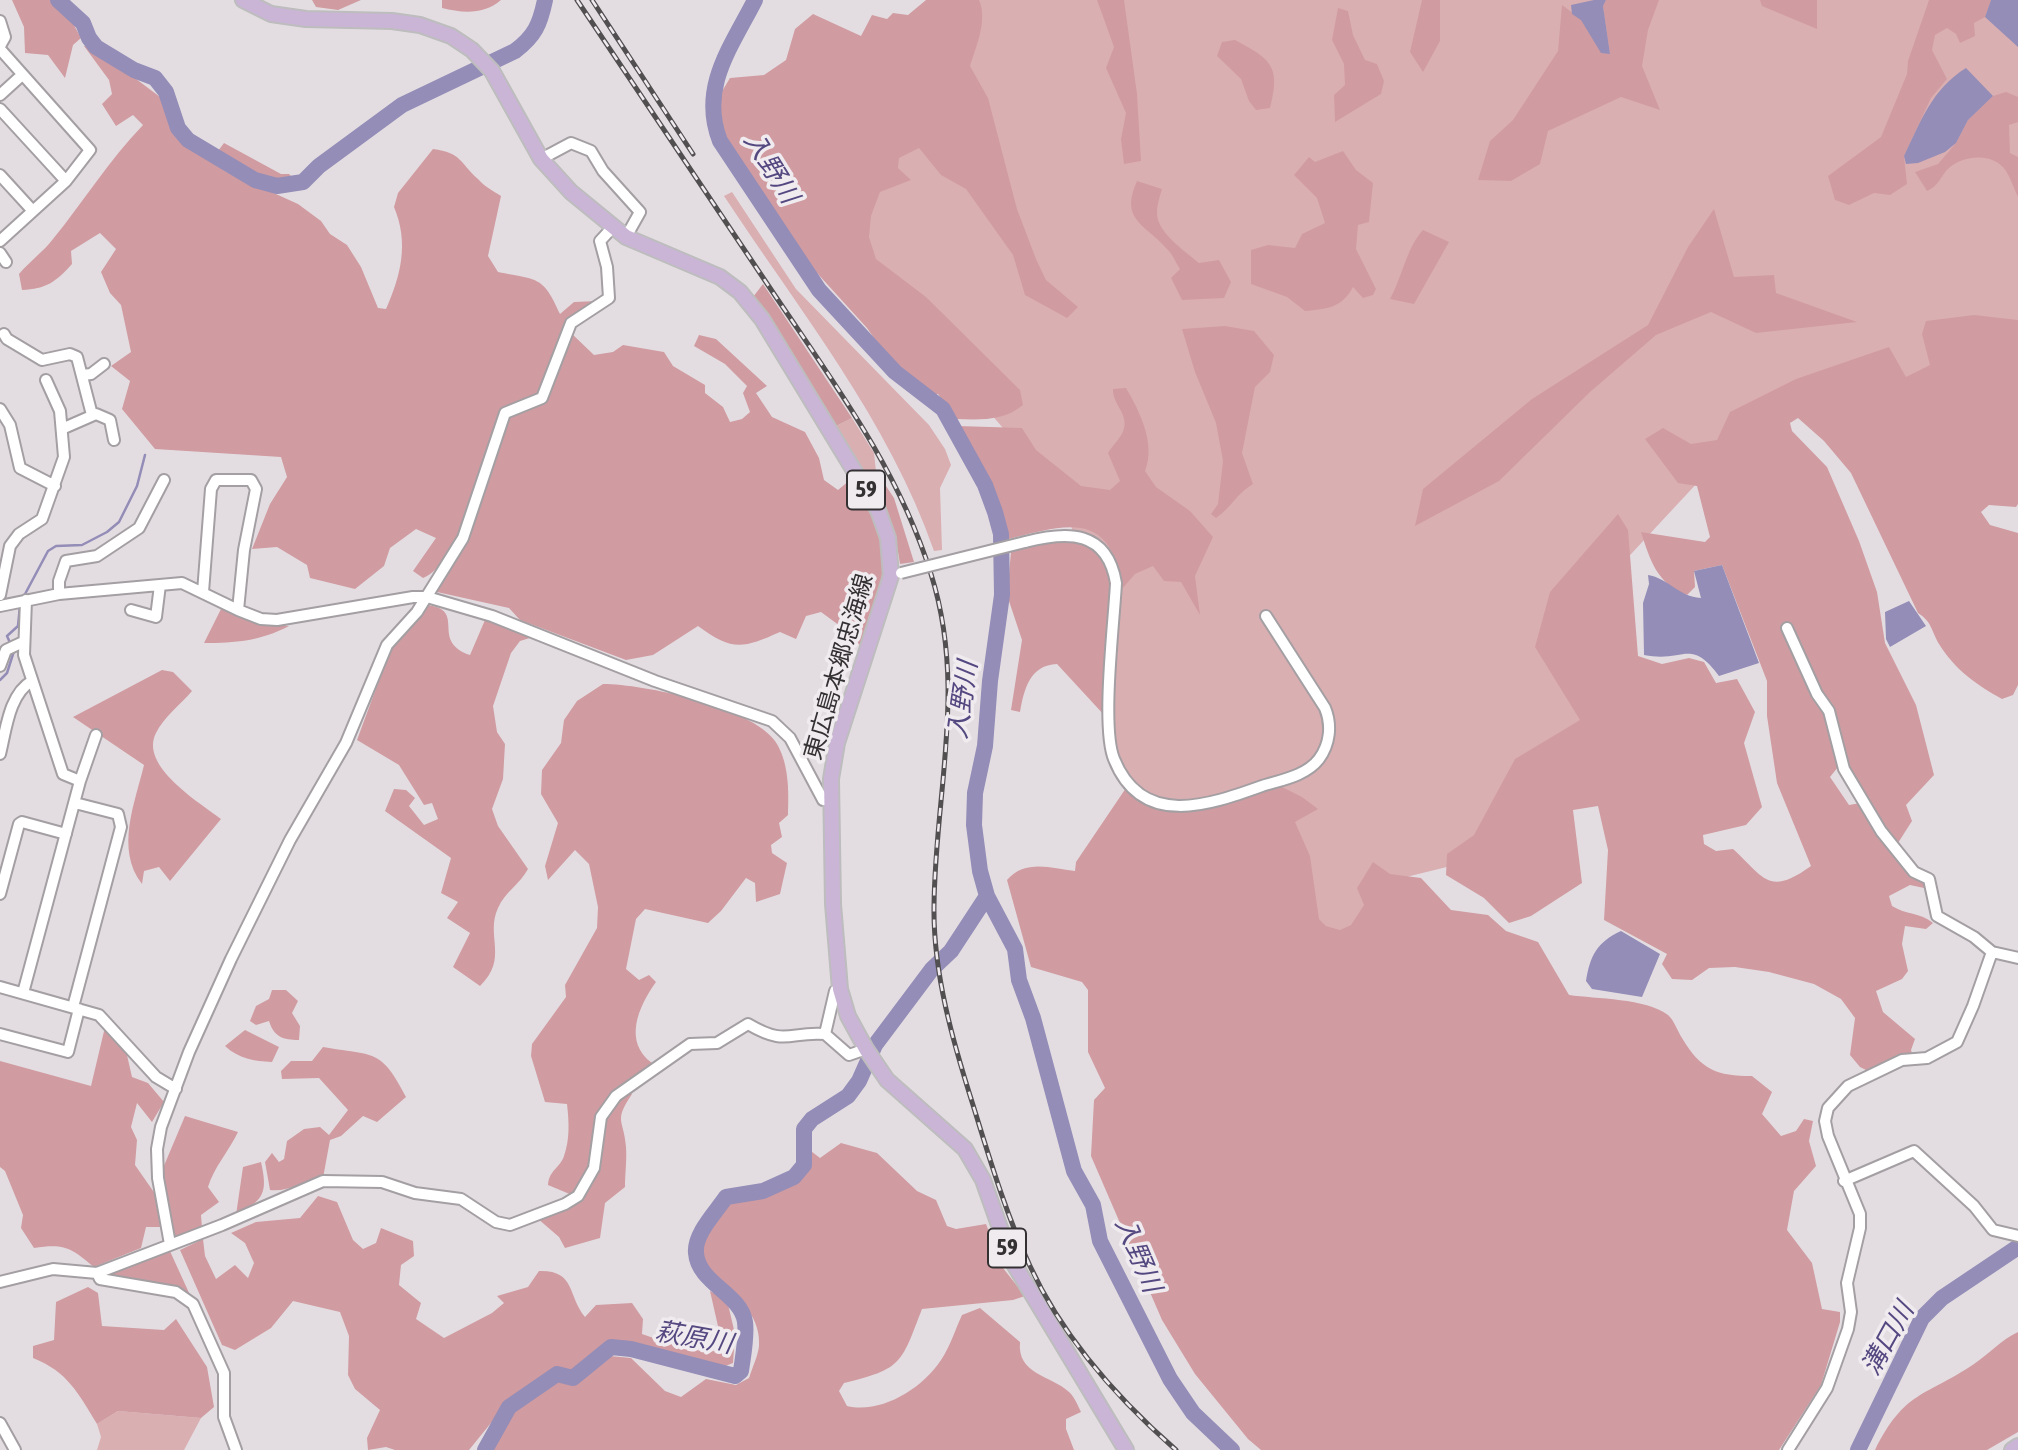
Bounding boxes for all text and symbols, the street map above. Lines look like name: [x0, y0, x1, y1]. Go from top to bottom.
water label: 入野川: [737, 127, 805, 209]
road number: 59: [847, 470, 885, 510]
street label: 東広島本郷忠海線: [799, 571, 879, 763]
water label: 入野川: [942, 659, 984, 741]
water label: 入野川: [1108, 1213, 1168, 1297]
road number: 59: [988, 1228, 1026, 1268]
water label: 溝口川: [1855, 1297, 1921, 1381]
water label: 萩原川: [653, 1316, 735, 1360]

